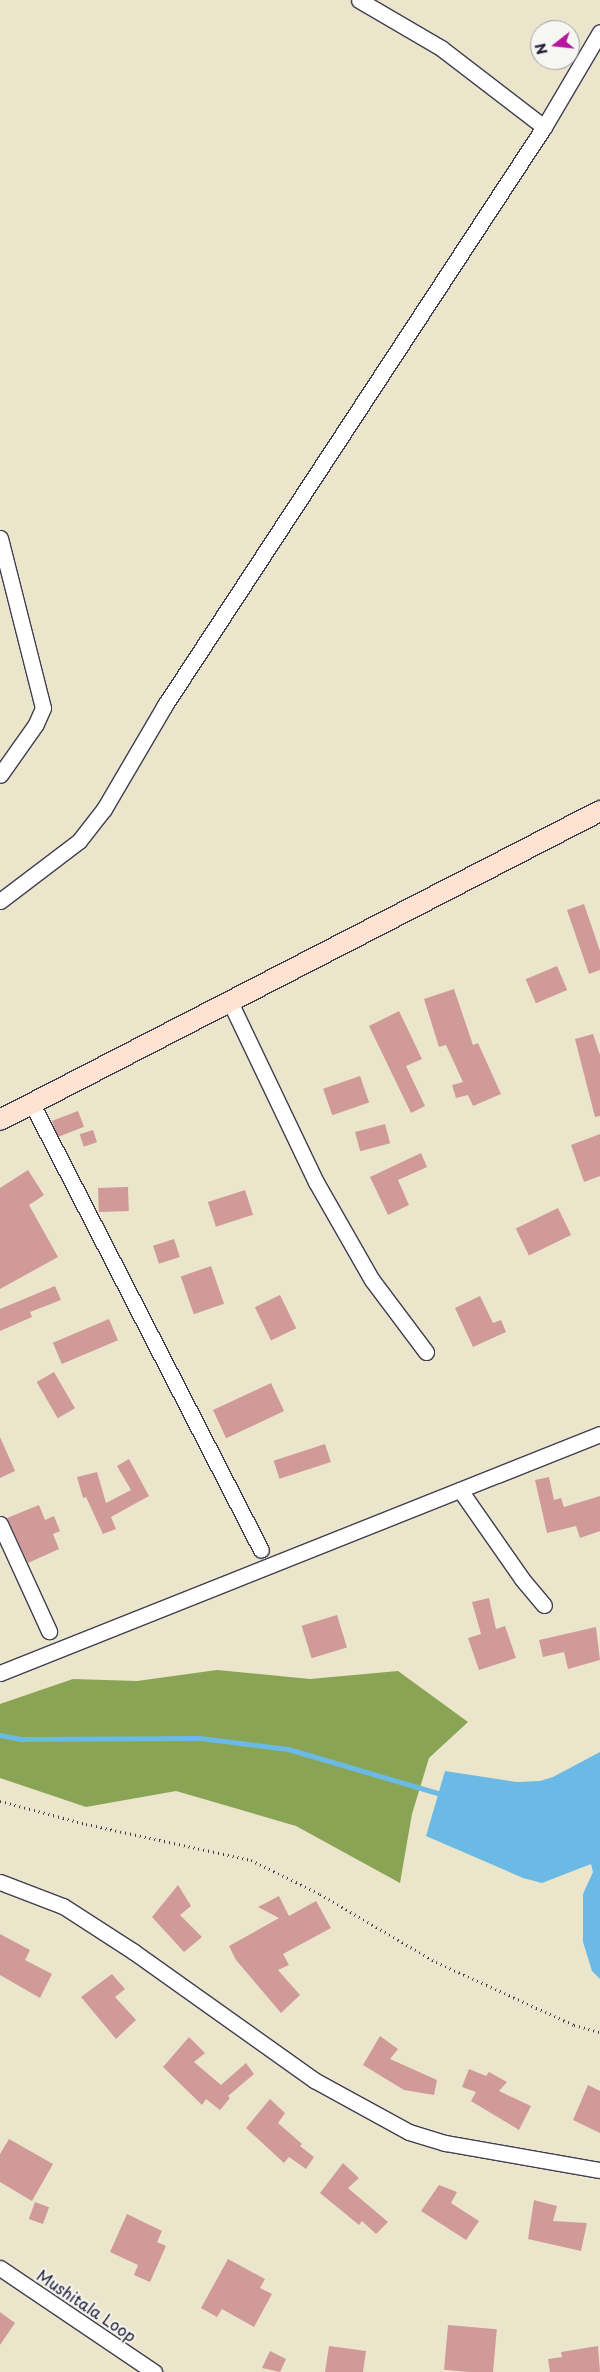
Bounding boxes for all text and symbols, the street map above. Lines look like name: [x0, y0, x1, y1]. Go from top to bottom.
north arrow: [530, 20, 580, 70]
text: N: [529, 41, 553, 57]
street label: Mushitala Loop: [33, 2264, 141, 2346]

